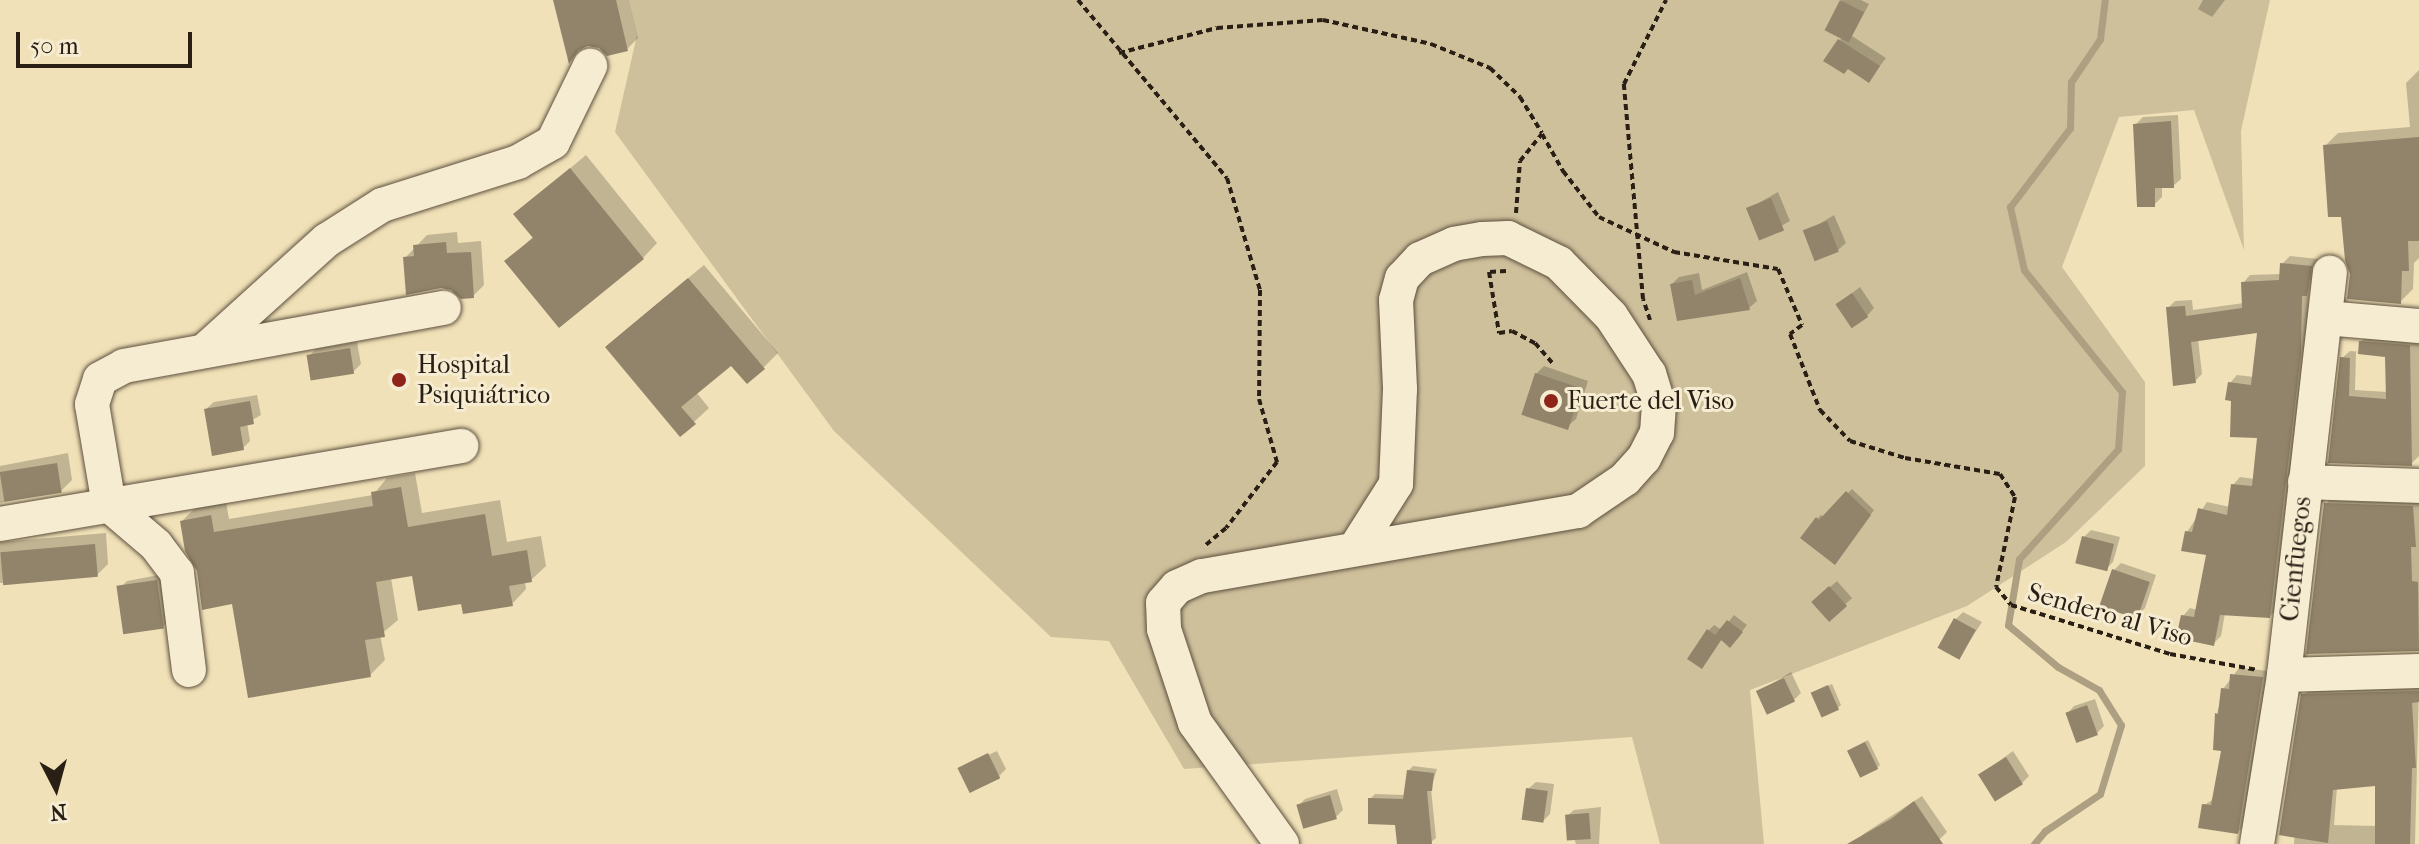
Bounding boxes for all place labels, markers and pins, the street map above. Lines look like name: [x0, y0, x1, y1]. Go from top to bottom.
place label: Hospital Psiquiátrico: [417, 349, 550, 410]
marker: Hospital Psiquiátrico: [388, 369, 410, 391]
place label: Fuerte del Viso: [1567, 385, 1734, 417]
marker: Fuerte del Viso: [1542, 392, 1560, 410]

